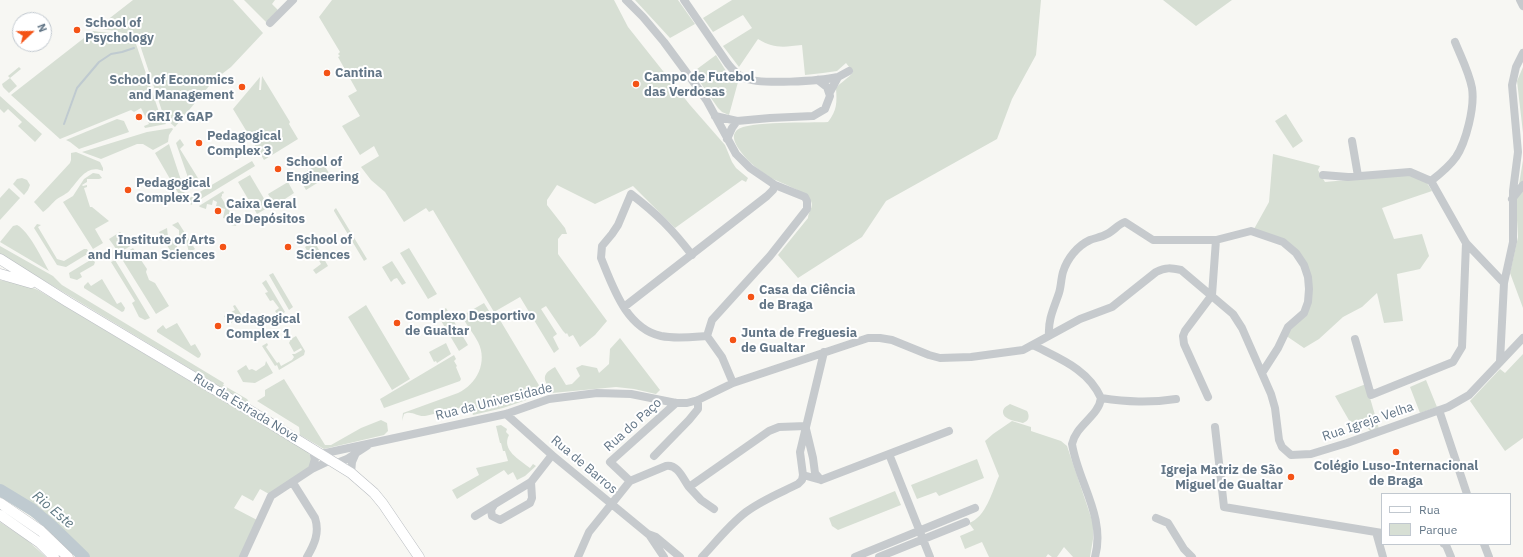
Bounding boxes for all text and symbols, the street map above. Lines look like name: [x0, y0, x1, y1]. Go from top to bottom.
north arrow: [12, 12, 52, 52]
place label: School of Psychology: [85, 15, 154, 46]
text: N: [34, 22, 50, 34]
marker: School of Psychology: [72, 25, 82, 35]
place label: Cantina: [335, 65, 382, 81]
marker: Cantina: [322, 68, 332, 78]
place label: Campo de Futebol das Verdosas: [644, 69, 754, 100]
place label: School of Economics and Management: [109, 72, 234, 103]
marker: Campo de Futebol das Verdosas: [631, 79, 641, 89]
marker: School of Economics and Management: [237, 82, 247, 92]
place label: GRI & GAP: [147, 109, 213, 125]
marker: GRI & GAP: [134, 112, 144, 122]
place label: Pedagogical Complex 3: [207, 128, 281, 159]
marker: Pedagogical Complex 3: [194, 138, 204, 148]
place label: School of Engineering: [286, 154, 359, 185]
marker: School of Engineering: [273, 164, 283, 174]
place label: Pedagogical Complex 2: [136, 175, 210, 206]
marker: Pedagogical Complex 2: [123, 185, 133, 195]
place label: Caixa Geral de Depósitos: [226, 196, 305, 227]
marker: Caixa Geral de Depósitos: [213, 206, 223, 216]
place label: Institute of Arts and Human Sciences: [88, 232, 215, 263]
place label: School of Sciences: [296, 232, 352, 263]
marker: Institute of Arts and Human Sciences: [218, 242, 228, 252]
marker: School of Sciences: [283, 242, 293, 252]
place label: Casa da Ciência de Braga: [759, 282, 855, 313]
marker: Casa da Ciência de Braga: [746, 292, 756, 302]
place label: Complexo Desportivo de Gualtar: [405, 308, 535, 339]
place label: Pedagogical Complex 1: [226, 311, 300, 342]
marker: Complexo Desportivo de Gualtar: [392, 318, 402, 328]
marker: Pedagogical Complex 1: [213, 321, 223, 331]
place label: Junta de Freguesia de Gualtar: [741, 325, 857, 356]
marker: Junta de Freguesia de Gualtar: [728, 335, 738, 345]
street label: Rua da Estrada Nova: [190, 370, 302, 446]
street label: Rua da Universidade: [434, 380, 554, 424]
street label: Rua do Paço: [601, 395, 665, 455]
street label: Rua Igreja Velha: [1320, 399, 1416, 445]
street label: Rua de Barros: [548, 433, 620, 497]
marker: Colégio Luso-Internacional de Braga: [1391, 447, 1401, 457]
place label: Colégio Luso-Internacional de Braga: [1314, 458, 1478, 489]
place label: Igreja Matriz de São Miguel de Gualtar: [1161, 462, 1283, 493]
marker: Igreja Matriz de São Miguel de Gualtar: [1286, 472, 1296, 482]
water label: Rio Este: [29, 488, 77, 532]
legend: [1381, 493, 1511, 545]
text: Rua: [1419, 502, 1440, 517]
text: Parque: [1419, 522, 1457, 537]

